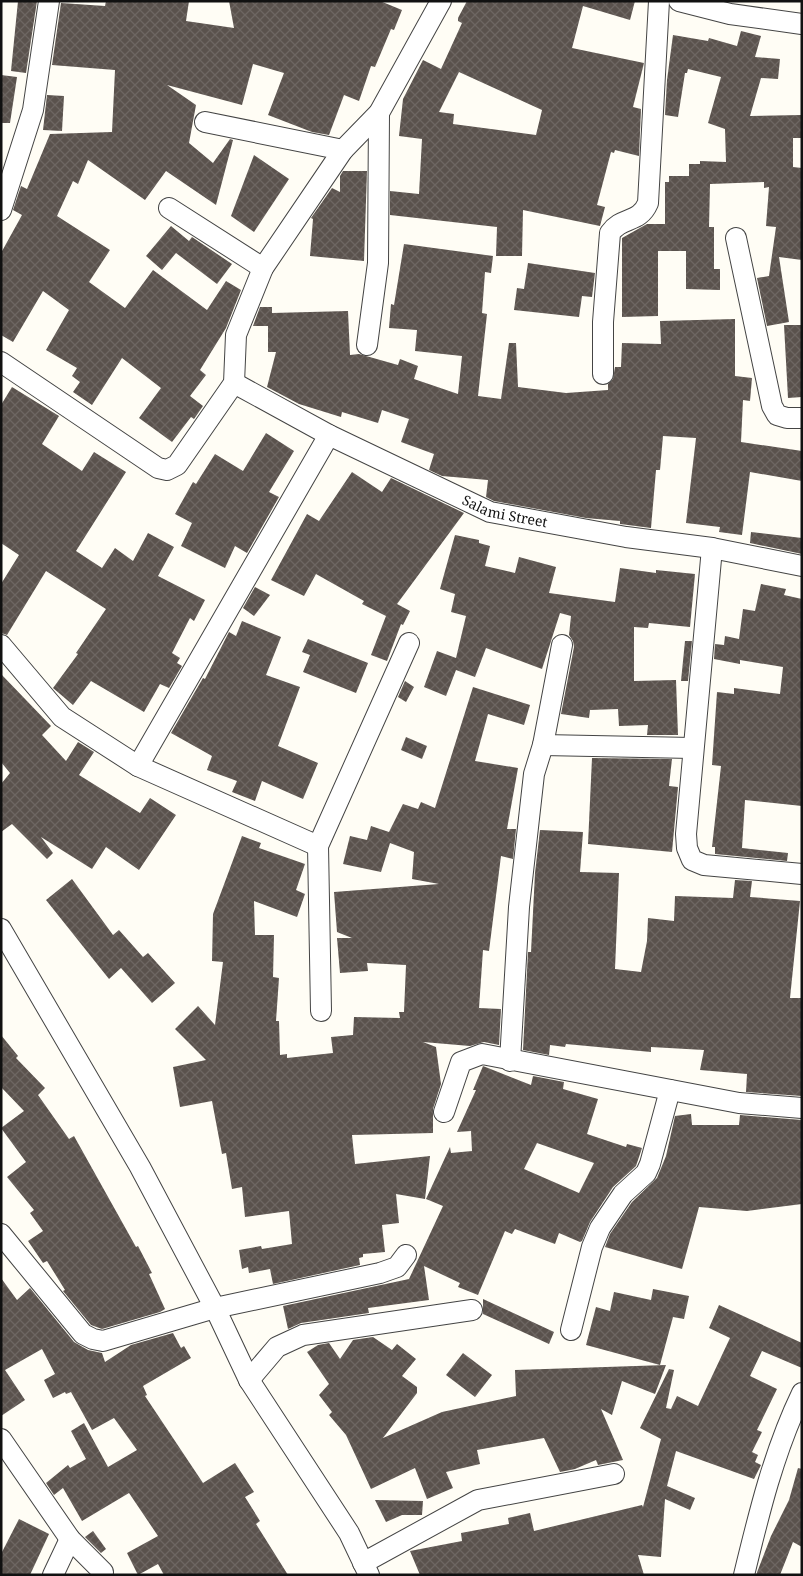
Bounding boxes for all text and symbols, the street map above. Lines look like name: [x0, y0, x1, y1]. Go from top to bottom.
street label: Salami Street: [459, 490, 549, 531]

